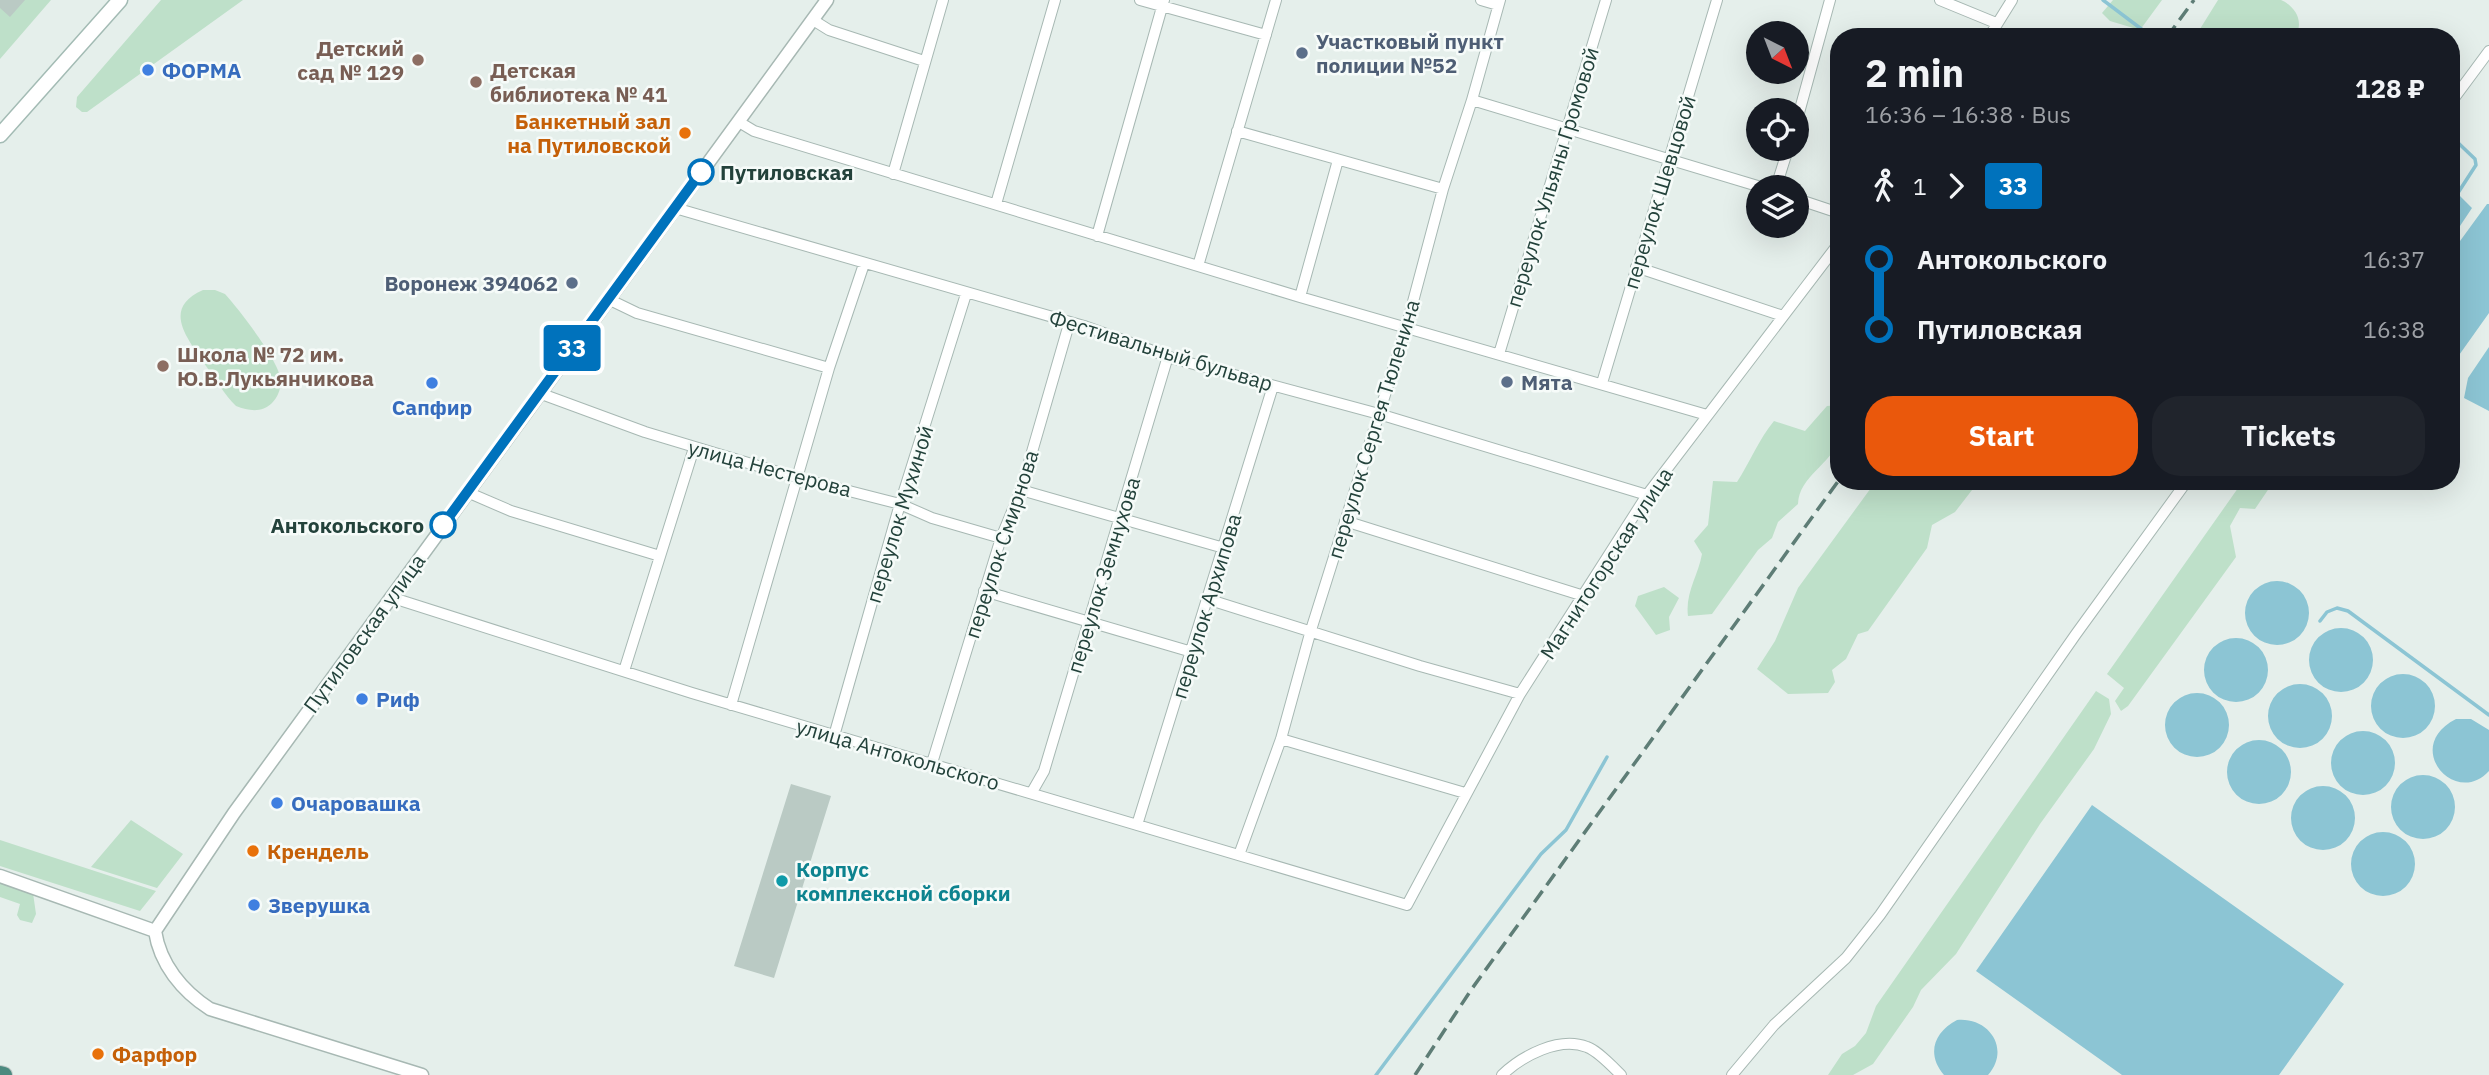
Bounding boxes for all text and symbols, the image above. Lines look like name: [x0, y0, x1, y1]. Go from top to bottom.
north arrow: [1746, 21, 1810, 84]
map controls: [1746, 21, 1809, 238]
place label: Участковый пункт полиции №52: [1316, 27, 1504, 79]
place label: Детский сад № 129: [297, 34, 404, 86]
street label: переулок Ульяны Громовой: [1499, 44, 1605, 310]
marker: Участковый пункт полиции №52: [1294, 45, 1310, 61]
text: 2 min: [1865, 48, 1964, 97]
marker: Детский сад № 129: [410, 52, 426, 68]
place label: ФОРМА: [162, 56, 241, 84]
place label: Детская библиотека № 41: [490, 56, 668, 108]
marker: ФОРМА: [140, 62, 156, 78]
text: 128 ₽: [2355, 71, 2425, 105]
marker: Детская библиотека № 41: [468, 74, 484, 90]
street label: переулок Шевцовой: [1616, 92, 1702, 292]
button: locate: [1746, 98, 1809, 161]
text: 16:36 – 16:38 · Bus: [1865, 99, 2071, 129]
place label: Банкетный зал на Путиловской: [507, 107, 671, 159]
marker: Банкетный зал на Путиловской: [677, 125, 693, 141]
place label: Путиловская: [720, 158, 854, 186]
marker: Путиловская: [688, 159, 714, 185]
icon: walk: [1865, 167, 1903, 205]
icon: forward: [1937, 167, 1975, 205]
text: 33: [1999, 170, 2028, 202]
text: 1: [1913, 171, 1927, 201]
button: layers: [1746, 175, 1809, 238]
text: Антокольского: [1917, 242, 2107, 276]
text: 16:37: [2363, 244, 2425, 274]
place label: Воронеж 394062: [384, 269, 558, 297]
marker: Воронеж 394062: [564, 275, 580, 291]
street label: переулок Сергея Тюленина: [1320, 296, 1426, 562]
street label: Фестивальный бульвар: [1046, 303, 1276, 397]
text: Путиловская: [1917, 312, 2082, 346]
text: 16:38: [2363, 314, 2425, 344]
line badge: 33: [540, 325, 604, 371]
text: 33: [558, 332, 586, 364]
place label: Школа № 72 им. Ю.В.Лукьянчикова: [177, 340, 374, 392]
marker: Школа № 72 им. Ю.В.Лукьянчикова: [155, 358, 171, 374]
place label: Мята: [1521, 368, 1573, 396]
marker: Мята: [1499, 374, 1515, 390]
marker: Сапфир: [424, 375, 440, 391]
place label: Сапфир: [392, 393, 472, 421]
button: Start: [1865, 396, 2138, 476]
button: Tickets: [2152, 396, 2425, 476]
street label: переулок Мухиной: [859, 422, 939, 606]
street label: улица Нестерова: [685, 433, 855, 503]
street label: переулок Смирнова: [957, 446, 1045, 642]
street label: Магнитогорская улица: [1533, 462, 1679, 664]
street label: переулок Земнухова: [1060, 473, 1146, 677]
street label: переулок Архипова: [1164, 510, 1248, 702]
place label: Антокольского: [270, 511, 424, 539]
marker: Антокольского: [430, 512, 456, 538]
street label: Путиловская улица: [297, 548, 431, 718]
place label: Риф: [376, 685, 420, 713]
marker: Риф: [354, 691, 370, 707]
street label: улица Антокольского: [793, 712, 1003, 796]
place label: Очаровашка: [291, 789, 421, 817]
marker: Очаровашка: [269, 795, 285, 811]
place label: Крендель: [267, 837, 369, 865]
marker: Крендель: [245, 843, 261, 859]
place label: Корпус комплексной сборки: [796, 855, 1011, 907]
marker: Корпус комплексной сборки: [774, 873, 790, 889]
place label: Зверушка: [268, 891, 370, 919]
marker: Зверушка: [246, 897, 262, 913]
place label: Фарфор: [112, 1040, 197, 1068]
marker: Фарфор: [90, 1046, 106, 1062]

